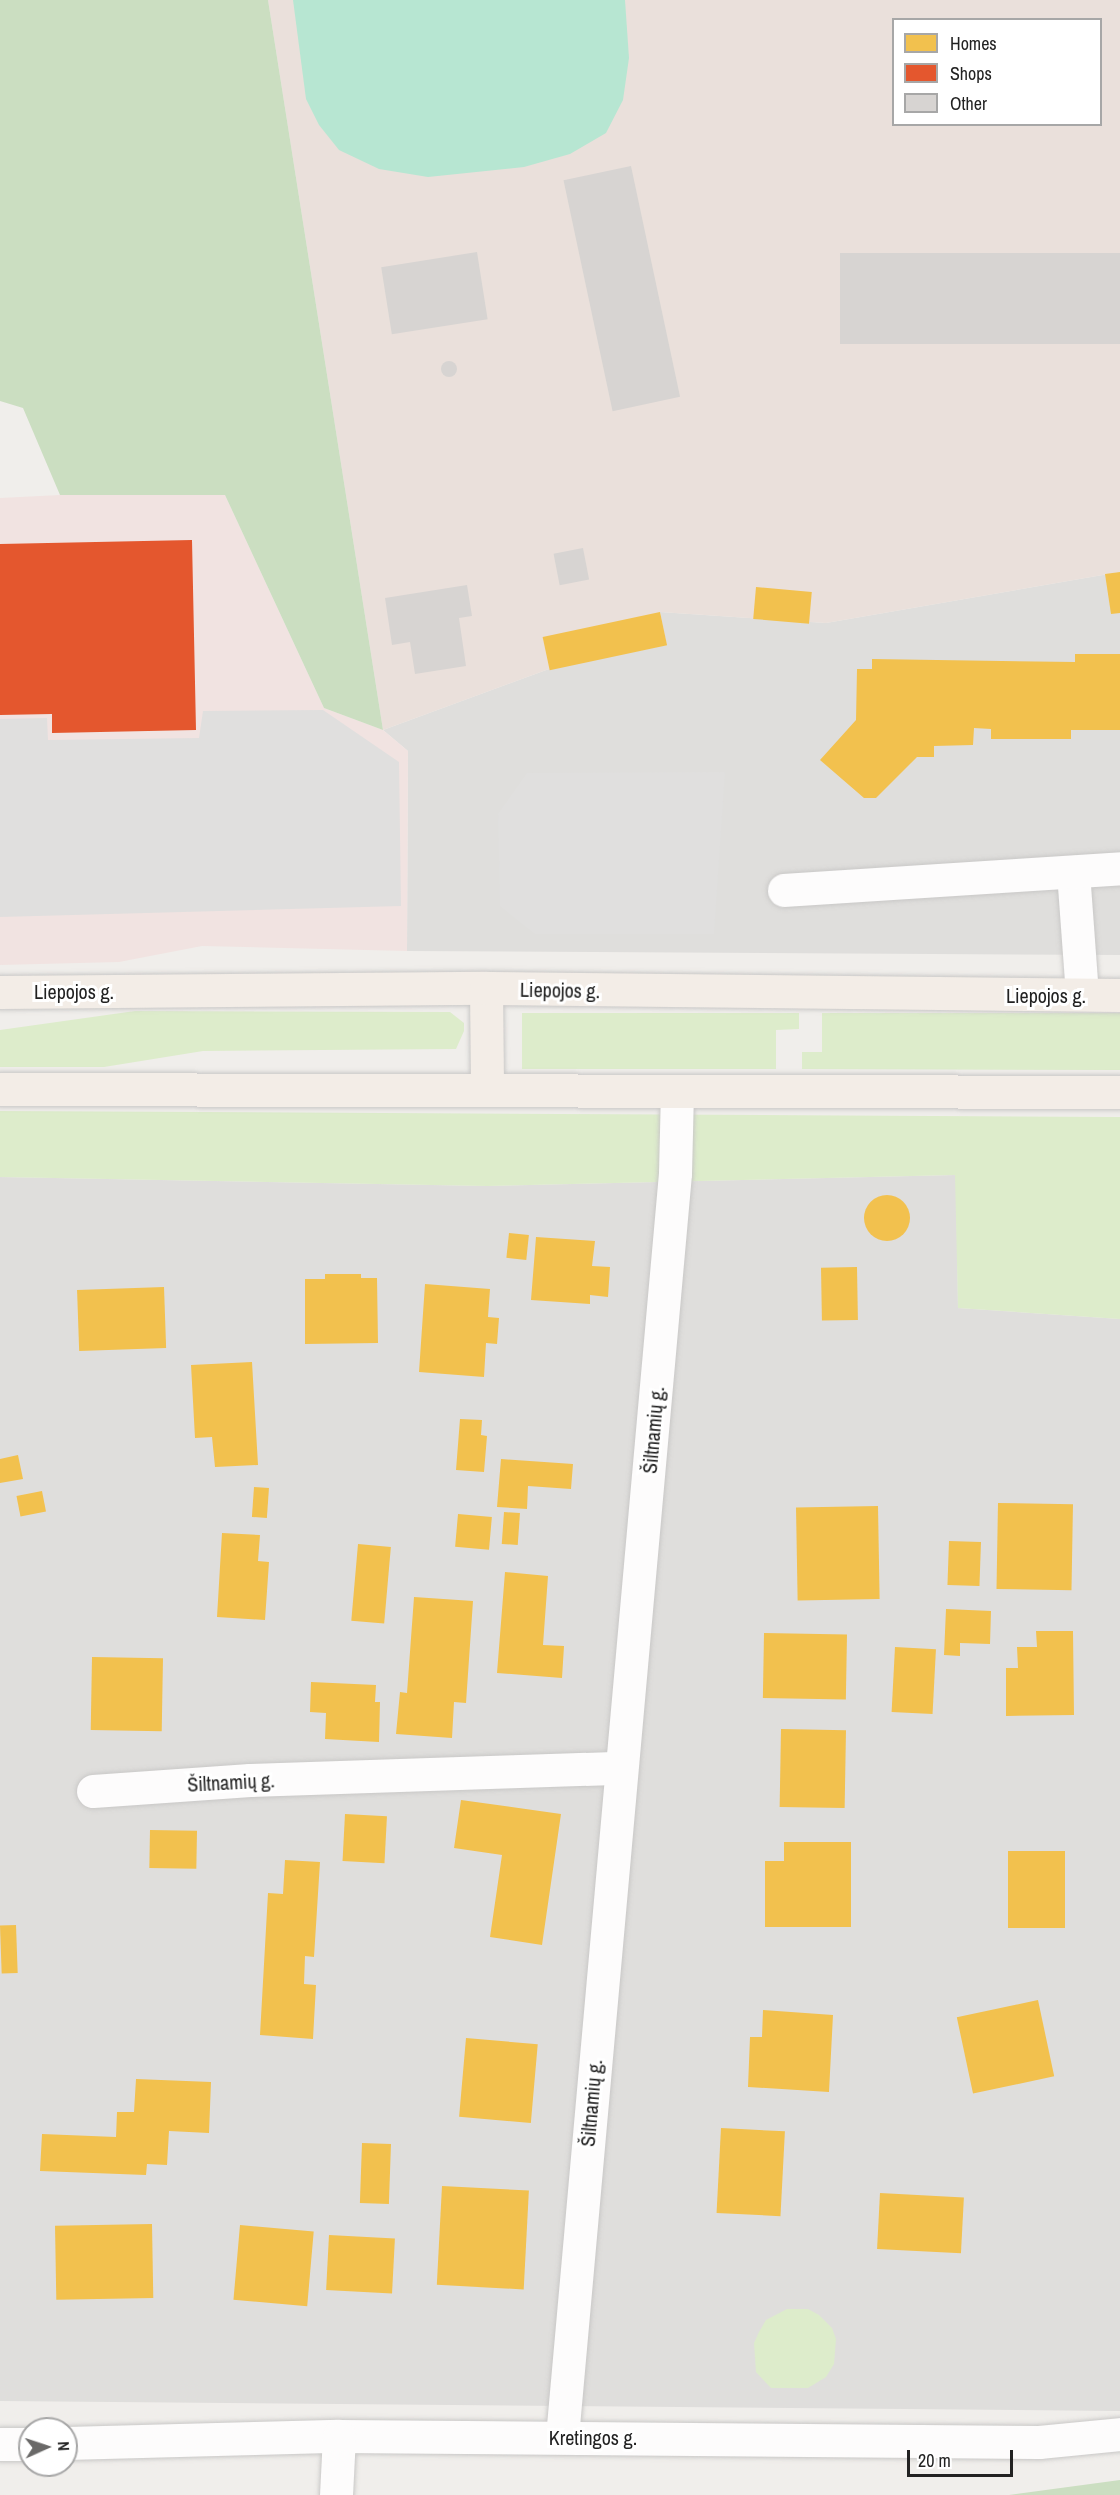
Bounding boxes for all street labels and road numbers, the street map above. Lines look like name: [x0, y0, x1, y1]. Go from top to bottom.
street label: Liepojos g.: [520, 977, 600, 1003]
street label: Liepojos g.: [34, 979, 114, 1003]
street label: Liepojos g.: [1006, 983, 1086, 1007]
street label: Šiltnamių g.: [637, 1385, 669, 1475]
street label: Šiltnamių g.: [187, 1768, 275, 1796]
street label: Šiltnamių g.: [575, 2058, 607, 2148]
street label: Kretingos g.: [549, 2425, 637, 2449]

